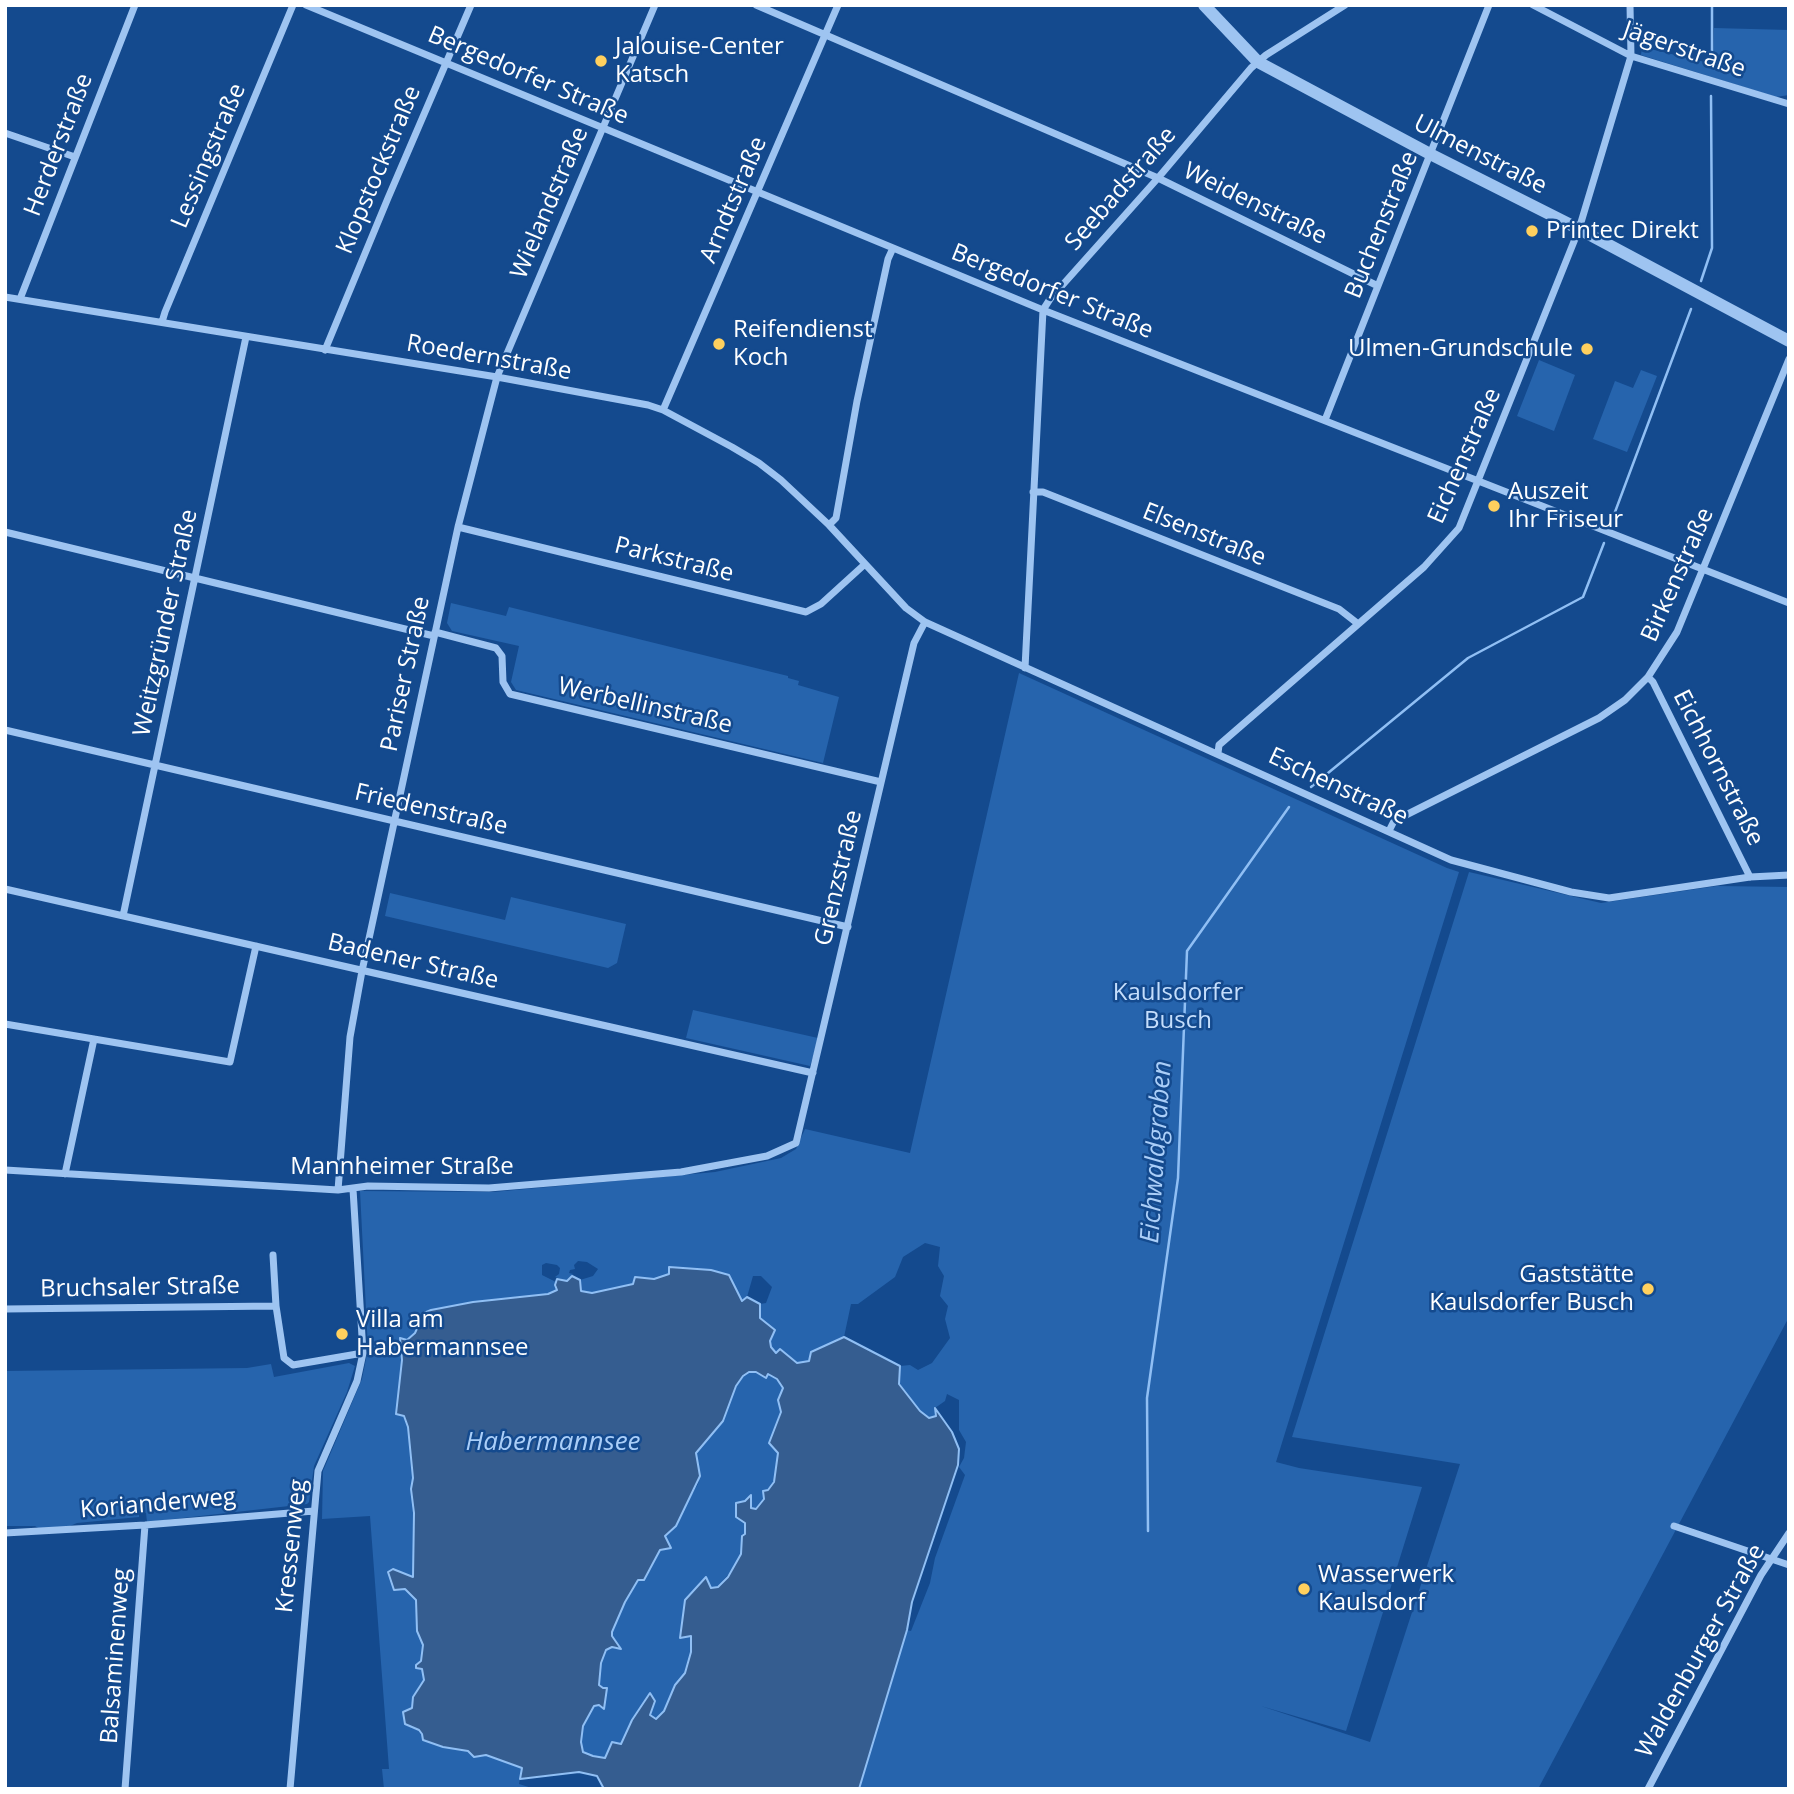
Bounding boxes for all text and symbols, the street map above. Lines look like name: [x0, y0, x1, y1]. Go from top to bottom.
street label: Jägerstraße: [1619, 16, 1749, 84]
street label: Bergedorfer Straße: [423, 21, 633, 131]
place label: Jalouise-Center Katsch: [615, 33, 784, 89]
marker: Jalouise-Center Katsch: [593, 53, 609, 69]
street label: Herderstraße: [19, 70, 99, 220]
street label: Lessingstraße: [166, 79, 252, 233]
street label: Klopstockstraße: [331, 82, 427, 258]
street label: Ulmenstraße: [1409, 109, 1551, 201]
street label: Seebadstraße: [1059, 121, 1183, 257]
street label: Wielandstraße: [505, 123, 595, 283]
street label: Arndtstraße: [694, 132, 774, 268]
street label: Buchenstraße: [1339, 147, 1425, 303]
street label: Weidenstraße: [1179, 157, 1331, 251]
place label: Printec Direkt: [1546, 217, 1699, 245]
marker: Printec Direkt: [1524, 223, 1540, 239]
street label: Bergedorfer Straße: [947, 238, 1157, 346]
place label: Reifendienst Koch: [733, 316, 873, 372]
street label: Roedernstraße: [404, 329, 574, 387]
place label: Ulmen-Grundschule: [1348, 335, 1573, 363]
marker: Reifendienst Koch: [711, 336, 727, 352]
marker: Ulmen-Grundschule: [1579, 341, 1595, 357]
street label: Eichenstraße: [1422, 384, 1508, 528]
place label: Auszeit Ihr Friseur: [1508, 478, 1623, 534]
street label: Elsenstraße: [1138, 497, 1270, 573]
marker: Auszeit Ihr Friseur: [1486, 498, 1502, 514]
street label: Birkenstraße: [1636, 503, 1720, 647]
street label: Weitzgründer Straße: [128, 507, 204, 739]
street label: Parkstraße: [611, 531, 737, 589]
street label: Pariser Straße: [376, 594, 436, 754]
street label: Werbellinstraße: [555, 672, 735, 740]
street label: Eichhornstraße: [1666, 685, 1770, 851]
street label: Eschenstraße: [1264, 742, 1412, 832]
street label: Friedenstraße: [352, 778, 510, 842]
street label: Grenzstraße: [809, 807, 869, 949]
street label: Badener Straße: [325, 928, 501, 996]
park label: Kaulsdorfer Busch: [1113, 979, 1243, 1035]
water label: Eichwaldgraben: [1135, 1060, 1179, 1244]
street label: Mannheimer Straße: [290, 1153, 514, 1181]
place label: Gaststätte Kaulsdorfer Busch: [1429, 1261, 1634, 1317]
street label: Bruchsaler Straße: [40, 1272, 240, 1304]
marker: Gaststätte Kaulsdorfer Busch: [1640, 1281, 1656, 1297]
place label: Villa am Habermannsee: [356, 1306, 528, 1362]
marker: Villa am Habermannsee: [334, 1326, 350, 1342]
water label: Habermannsee: [465, 1427, 641, 1459]
street label: Kressenweg: [271, 1478, 313, 1614]
street label: Korianderweg: [79, 1483, 237, 1525]
street label: Waldenburger Straße: [1630, 1539, 1772, 1763]
place label: Wasserwerk Kaulsdorf: [1318, 1561, 1454, 1617]
street label: Balsaminenweg: [95, 1567, 137, 1745]
marker: Wasserwerk Kaulsdorf: [1296, 1581, 1312, 1597]

